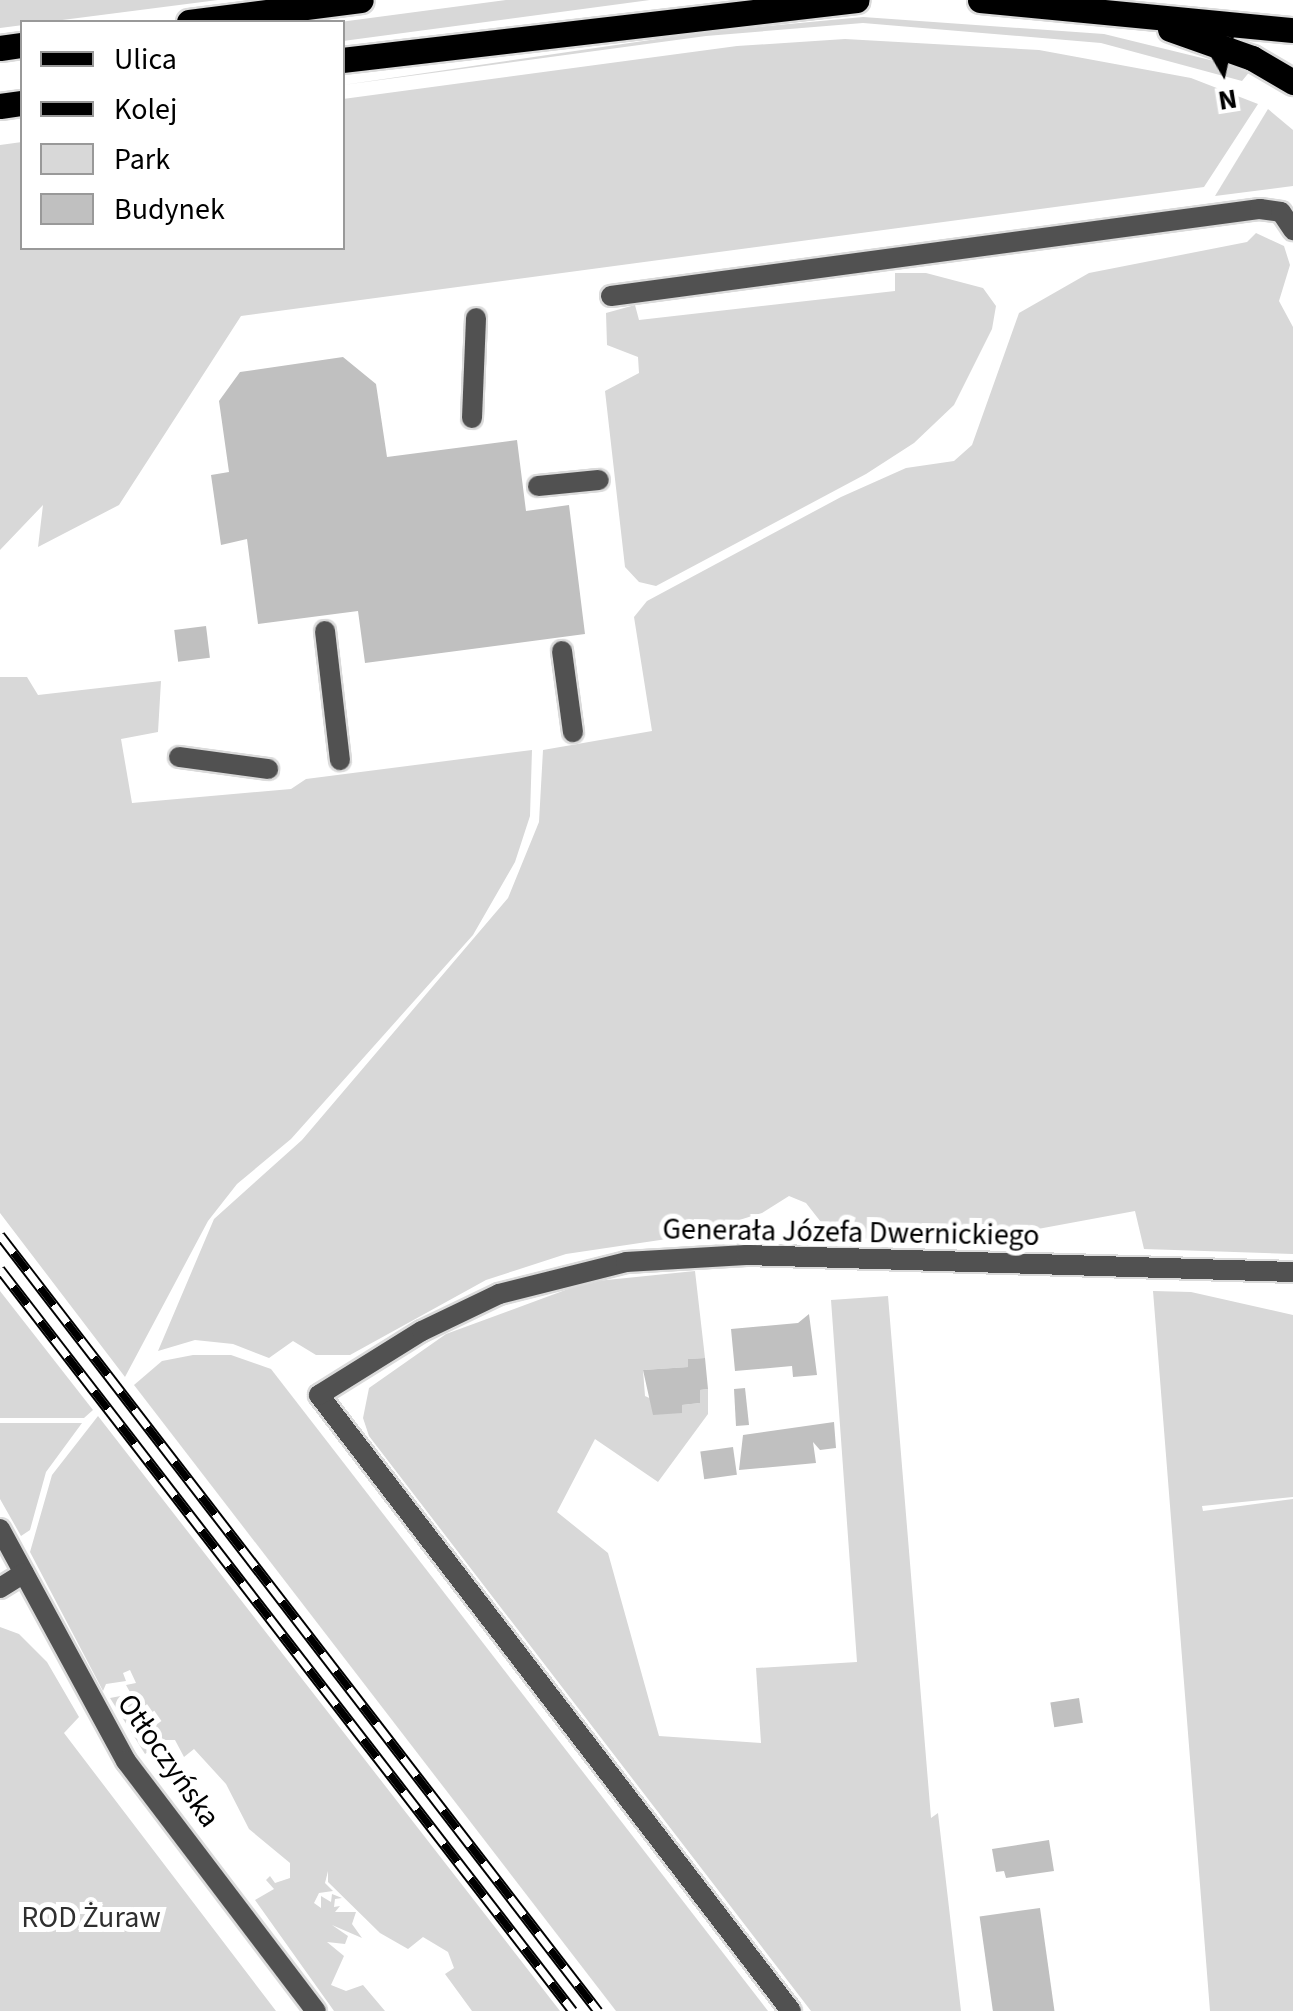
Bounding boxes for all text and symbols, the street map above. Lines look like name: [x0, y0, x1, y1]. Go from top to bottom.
legend: [20, 20, 345, 250]
north arrow: [1173, 20, 1273, 120]
text: Ulica: [114, 38, 177, 81]
text: N: [1215, 78, 1240, 121]
text: Kolej: [114, 88, 177, 131]
text: Park: [114, 138, 170, 181]
text: Budynek: [114, 188, 225, 231]
street label: Generała Józefa Dwernickiego: [662, 1212, 1040, 1254]
street label: Otłoczyńska: [109, 1688, 227, 1834]
park label: ROD Żuraw: [21, 1900, 161, 1936]

